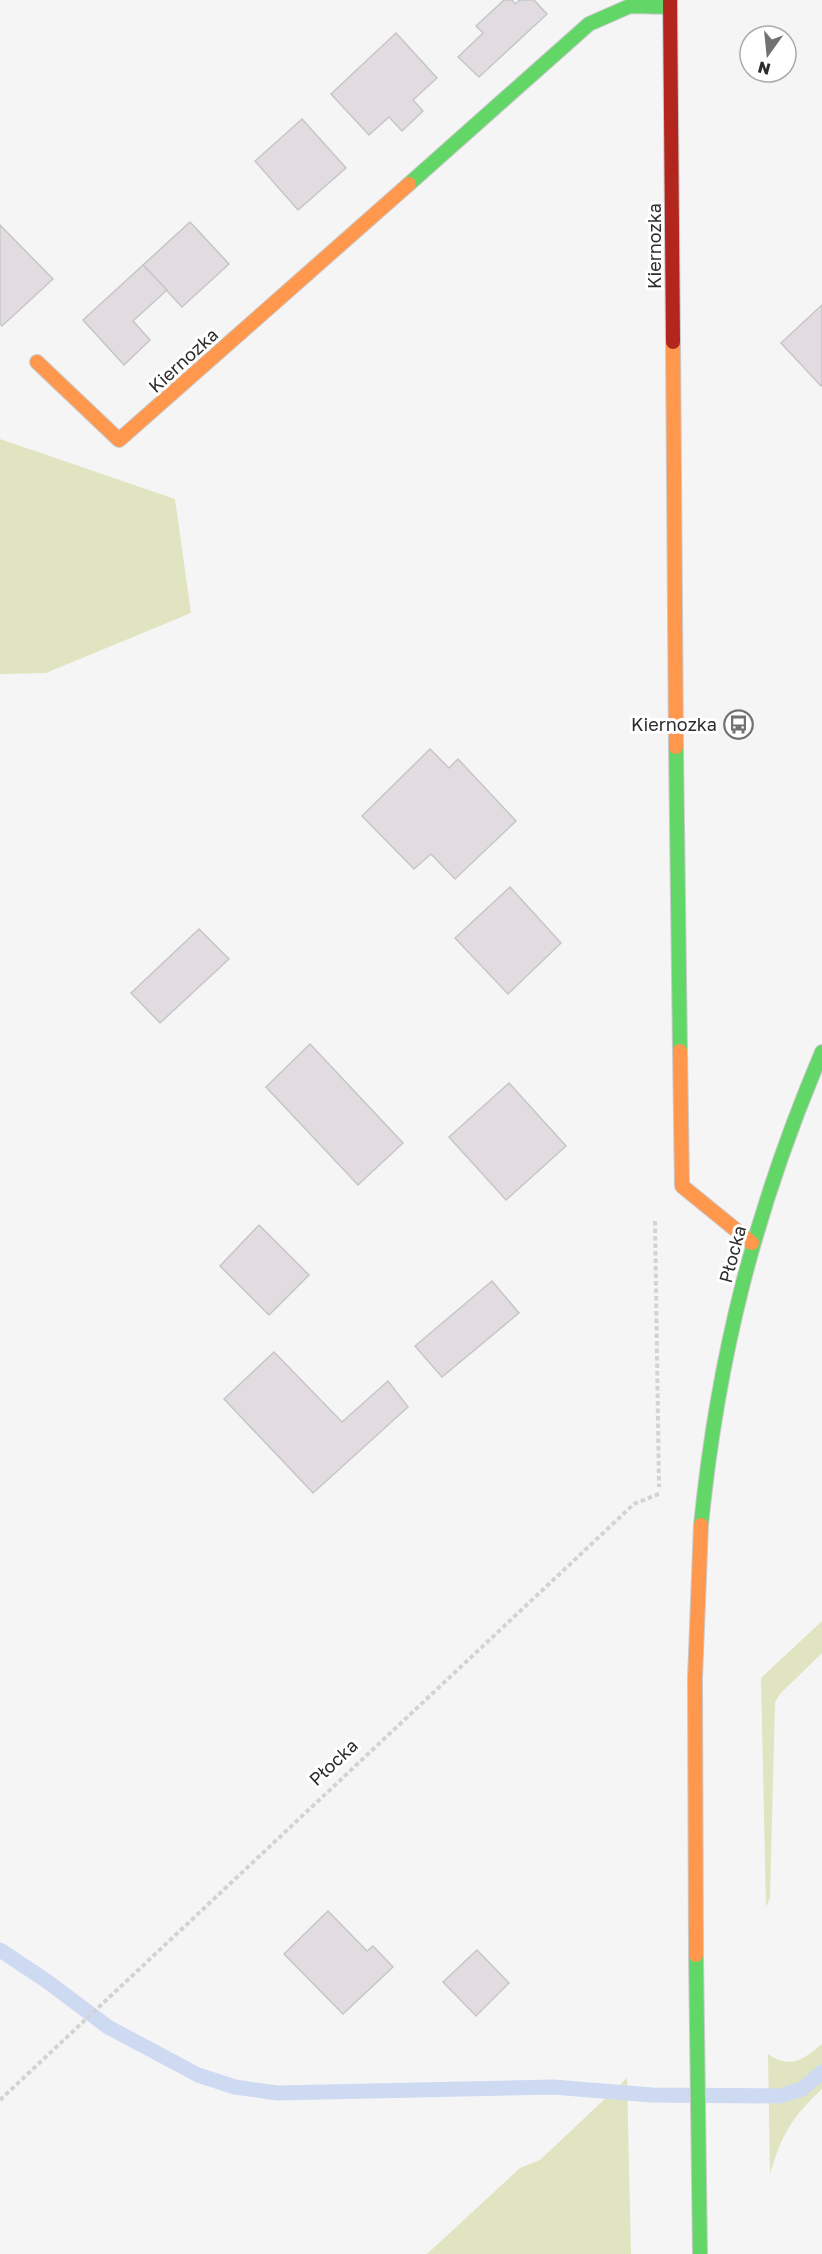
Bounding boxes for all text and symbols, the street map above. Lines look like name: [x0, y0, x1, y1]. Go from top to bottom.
north arrow: [738, 24, 798, 84]
text: N: [756, 57, 773, 80]
street label: Kiernozka: [643, 203, 665, 289]
street label: Kiernozka: [144, 323, 222, 397]
bus stop icon: Kiernozka: [722, 708, 754, 740]
place label: Kiernozka: [631, 713, 717, 735]
street label: Płocka: [714, 1223, 750, 1285]
street label: Płocka: [304, 1734, 362, 1790]

